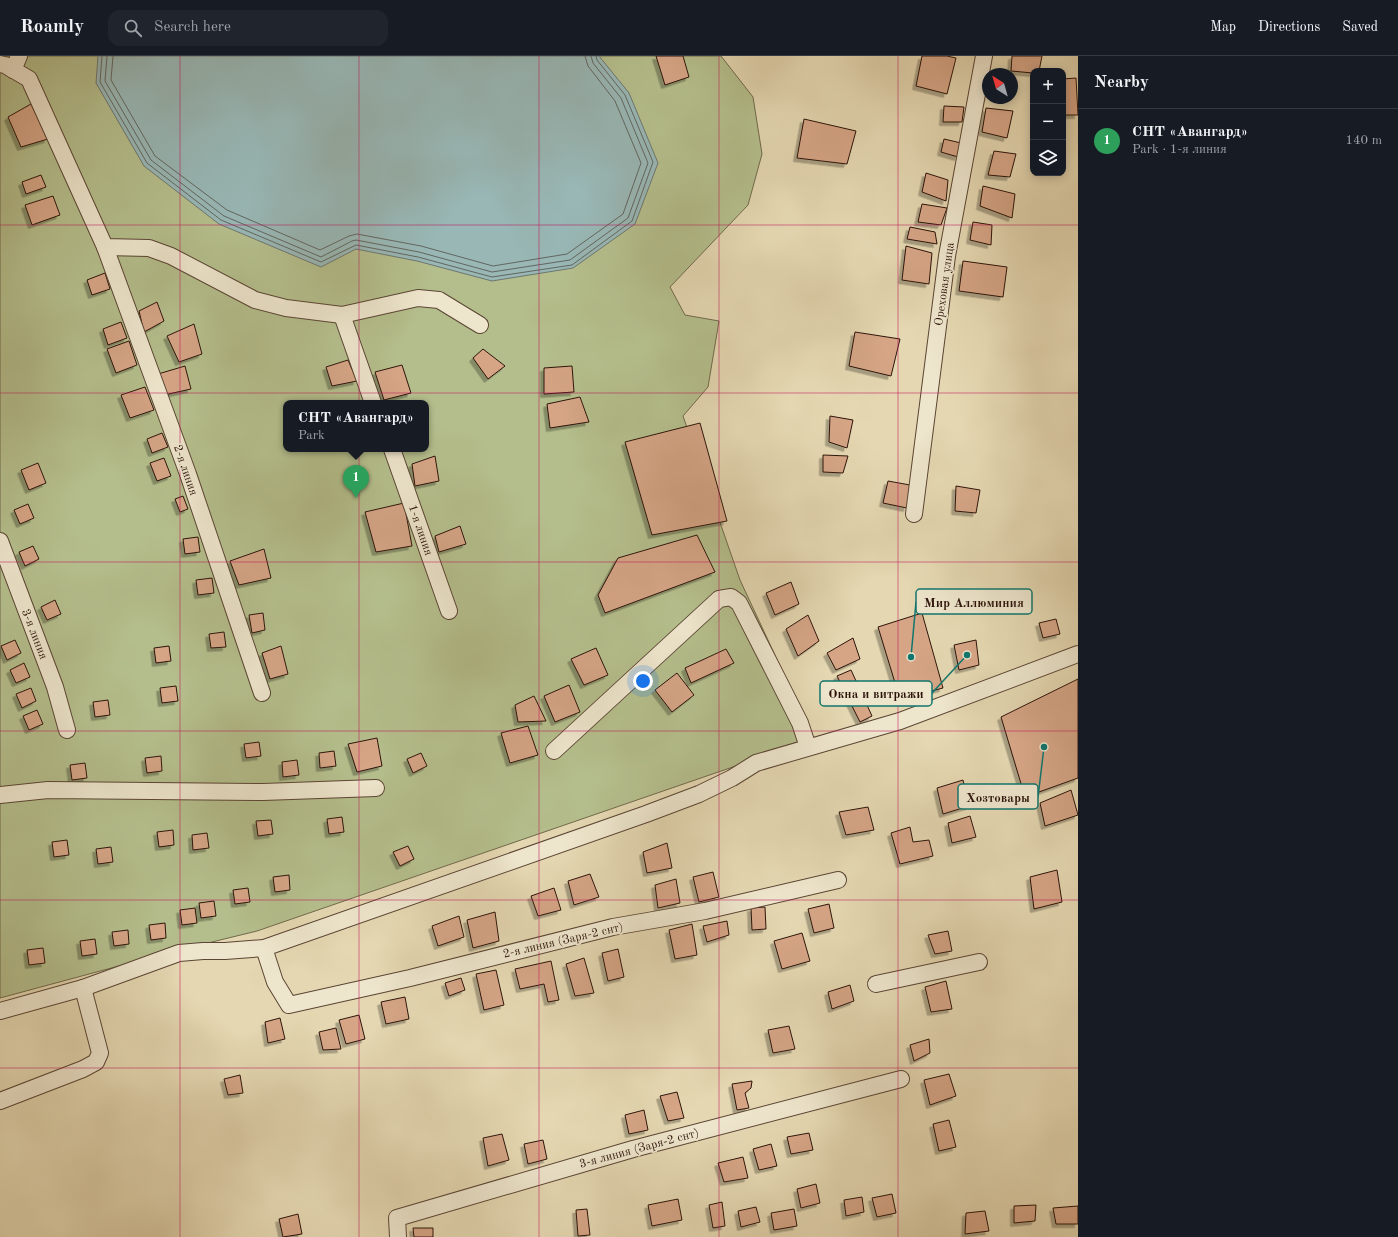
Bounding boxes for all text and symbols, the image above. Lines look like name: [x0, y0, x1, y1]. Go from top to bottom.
search box: [108, 10, 388, 46]
icon: search: [122, 17, 144, 39]
text: Roamly: [20, 18, 84, 37]
text: Search here: [154, 20, 231, 35]
text: Map: [1210, 20, 1236, 34]
text: Directions: [1258, 20, 1320, 34]
text: Saved: [1342, 20, 1378, 34]
north arrow: [982, 68, 1018, 104]
map controls: [1030, 68, 1066, 176]
button: +: [1030, 68, 1066, 104]
text: Nearby: [1094, 74, 1149, 91]
button: −: [1030, 104, 1066, 140]
text: СНТ «Авангард»: [1132, 125, 1248, 140]
text: 1: [1103, 134, 1111, 147]
text: 140 m: [1345, 134, 1382, 147]
button: layers: [1030, 140, 1066, 176]
text: Park · 1-я линия: [1132, 143, 1227, 156]
street label: Ореховая улица: [933, 242, 957, 327]
popup: [283, 400, 429, 452]
text: СНТ «Авангард»: [298, 411, 414, 426]
text: Park: [298, 429, 325, 442]
street label: 2-я линия: [171, 443, 199, 497]
pin: 1: [343, 465, 369, 498]
street label: 1-я линия: [406, 503, 434, 557]
callout: Мир Аллюминия: [916, 589, 1032, 614]
text: Мир Аллюминия: [924, 597, 1024, 610]
street label: 3-я линия: [19, 608, 49, 661]
your location: [633, 671, 653, 691]
callout: Окна и витражи: [820, 681, 932, 706]
text: Окна и витражи: [828, 688, 924, 701]
callout: Хозтовары: [958, 784, 1038, 809]
text: Хозтовары: [966, 792, 1030, 805]
street label: 2-я линия (Заря-2 снт): [502, 920, 625, 961]
street label: 3-я линия (Заря-2 снт): [578, 1126, 700, 1171]

